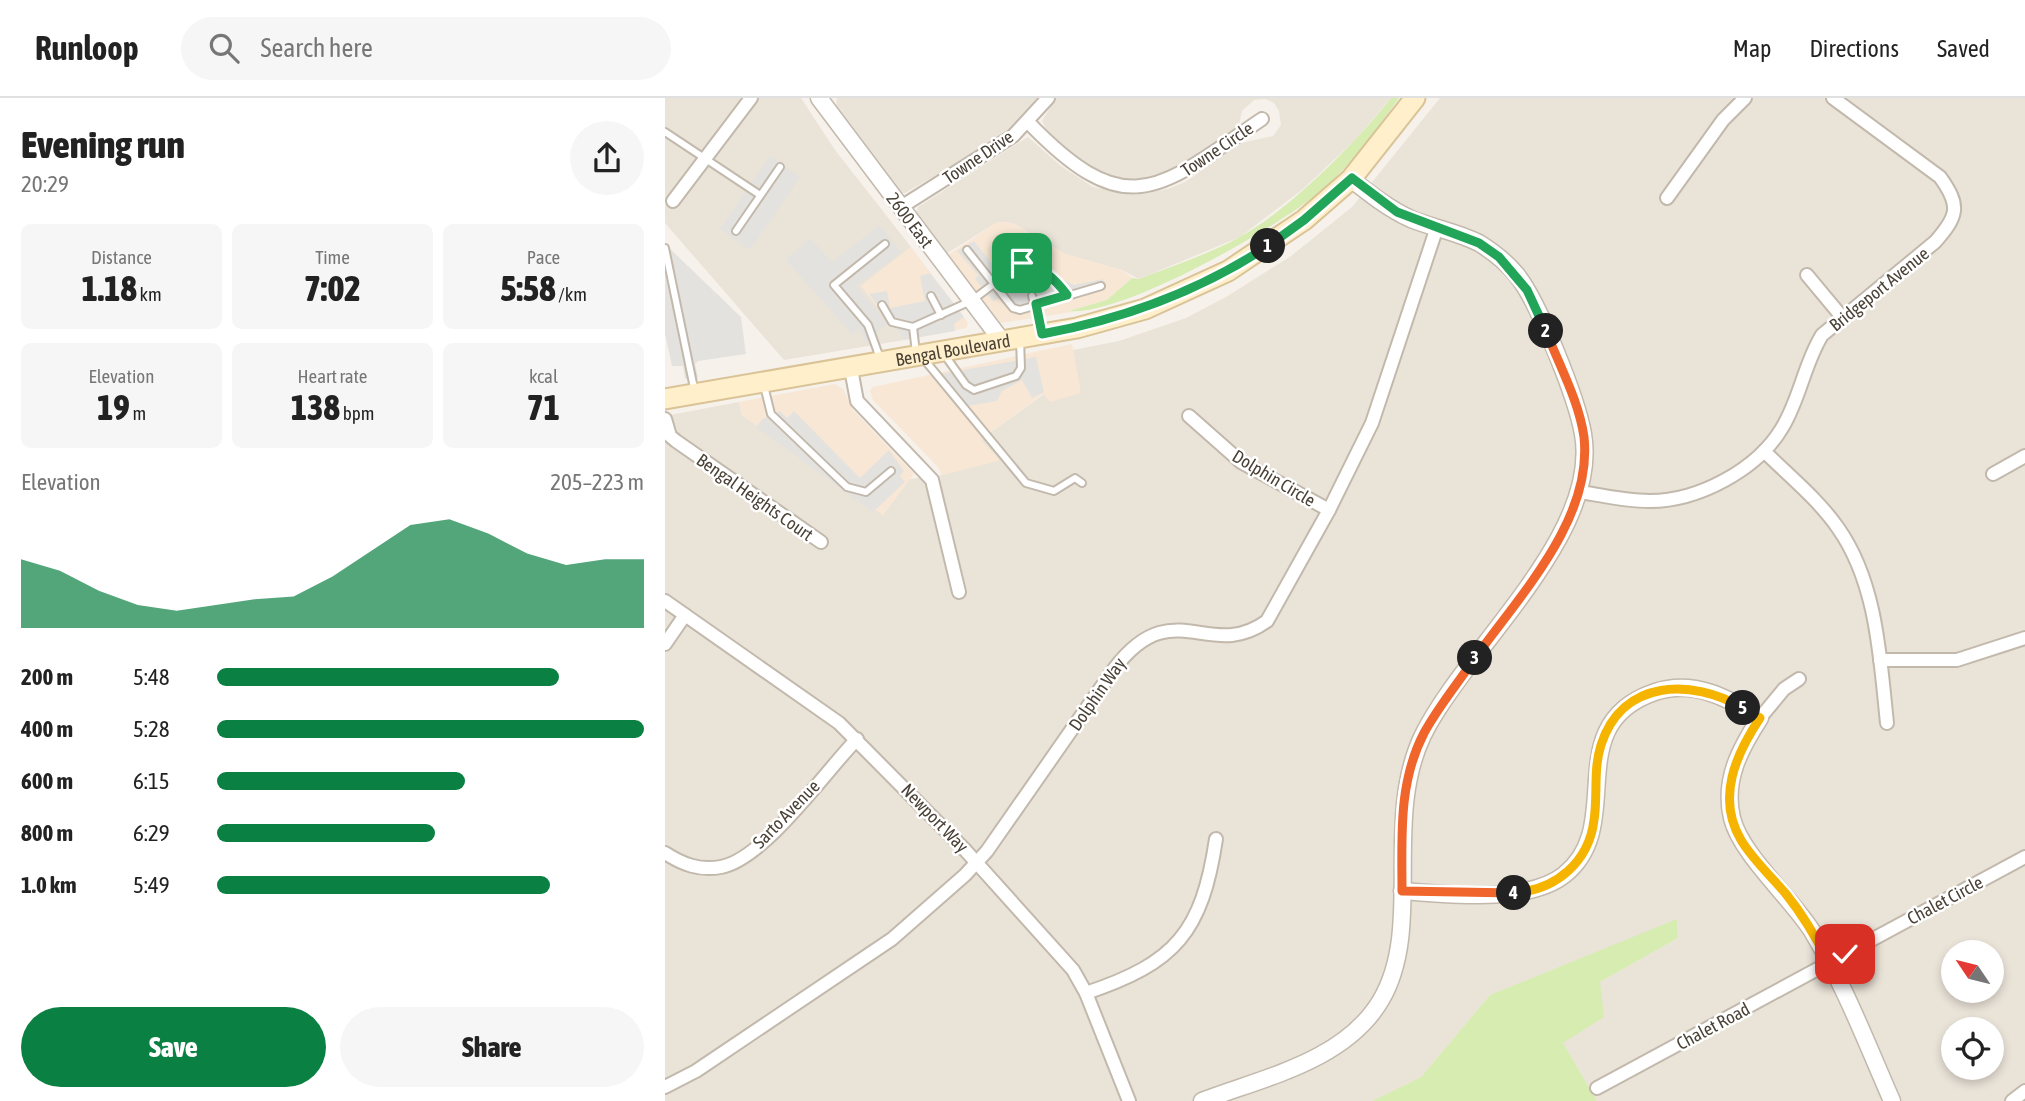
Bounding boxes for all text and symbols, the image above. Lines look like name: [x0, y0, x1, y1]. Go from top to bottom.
search box: [181, 17, 671, 80]
text: Runloop: [35, 29, 139, 67]
icon: search: [205, 29, 243, 67]
text: Search here: [261, 33, 373, 63]
text: Map: [1733, 35, 1771, 62]
text: Directions: [1809, 35, 1899, 62]
text: Saved: [1937, 35, 1990, 62]
street label: Towne Circle: [1177, 117, 1257, 181]
button: share: [570, 121, 644, 195]
text: Evening run: [21, 123, 185, 166]
street label: Towne Drive: [939, 126, 1017, 188]
text: 20:29: [21, 171, 69, 197]
street label: 2600 East: [882, 188, 938, 252]
pin: 1: [1251, 228, 1285, 264]
pin: [992, 233, 1052, 293]
text: 1: [1263, 234, 1272, 256]
street label: Bridgeport Avenue: [1825, 243, 1933, 335]
icon: arrive: [1003, 244, 1041, 282]
text: Distance: [91, 246, 152, 268]
text: Time: [315, 246, 350, 268]
text: Pace: [527, 246, 560, 268]
text: 1.18: [81, 268, 137, 308]
text: 7:02: [304, 268, 361, 308]
text: 5:58: [500, 268, 556, 308]
text: km: [137, 283, 162, 305]
text: /km: [556, 283, 587, 305]
pin: 2: [1529, 314, 1563, 348]
text: 2: [1541, 319, 1550, 341]
street label: Bengal Boulevard: [894, 329, 1012, 370]
text: Elevation: [89, 365, 154, 387]
text: Heart rate: [298, 365, 367, 387]
text: kcal: [529, 365, 558, 387]
text: 19: [97, 387, 130, 427]
text: 138: [291, 387, 340, 427]
text: 71: [527, 387, 560, 427]
text: m: [130, 402, 146, 424]
text: bpm: [340, 402, 374, 424]
street label: Dolphin Circle: [1229, 445, 1319, 511]
street label: Bengal Heights Court: [693, 449, 817, 545]
text: Elevation: [21, 469, 101, 495]
text: 205–223 m: [550, 469, 644, 495]
pin: 3: [1457, 640, 1493, 676]
text: 3: [1470, 646, 1479, 668]
street label: Dolphin Way: [1064, 653, 1130, 735]
text: 200 m: [21, 664, 73, 690]
text: 5:48: [133, 664, 170, 690]
pin: 5: [1725, 690, 1761, 726]
text: 5: [1738, 696, 1747, 718]
text: 400 m: [21, 716, 73, 742]
text: 5:28: [133, 716, 170, 742]
text: 600 m: [21, 768, 73, 794]
text: 6:15: [133, 768, 170, 794]
street label: Sarto Avenue: [748, 775, 824, 853]
street label: Newport Way: [897, 779, 973, 857]
text: 800 m: [21, 820, 73, 846]
text: 6:29: [133, 820, 170, 846]
street label: Chalet Circle: [1904, 871, 1986, 929]
text: 1.0 km: [21, 872, 77, 898]
text: 5:49: [133, 872, 170, 898]
pin: 4: [1497, 876, 1531, 910]
text: 4: [1509, 881, 1518, 903]
pin: [1815, 924, 1875, 984]
icon: check: [1826, 935, 1864, 973]
north arrow: [1941, 940, 2004, 1003]
map controls: [1941, 940, 2004, 1080]
street label: Chalet Road: [1673, 998, 1753, 1054]
button: Save: [21, 1007, 326, 1087]
button: Share: [340, 1007, 644, 1087]
button: locate: [1941, 1017, 2004, 1080]

